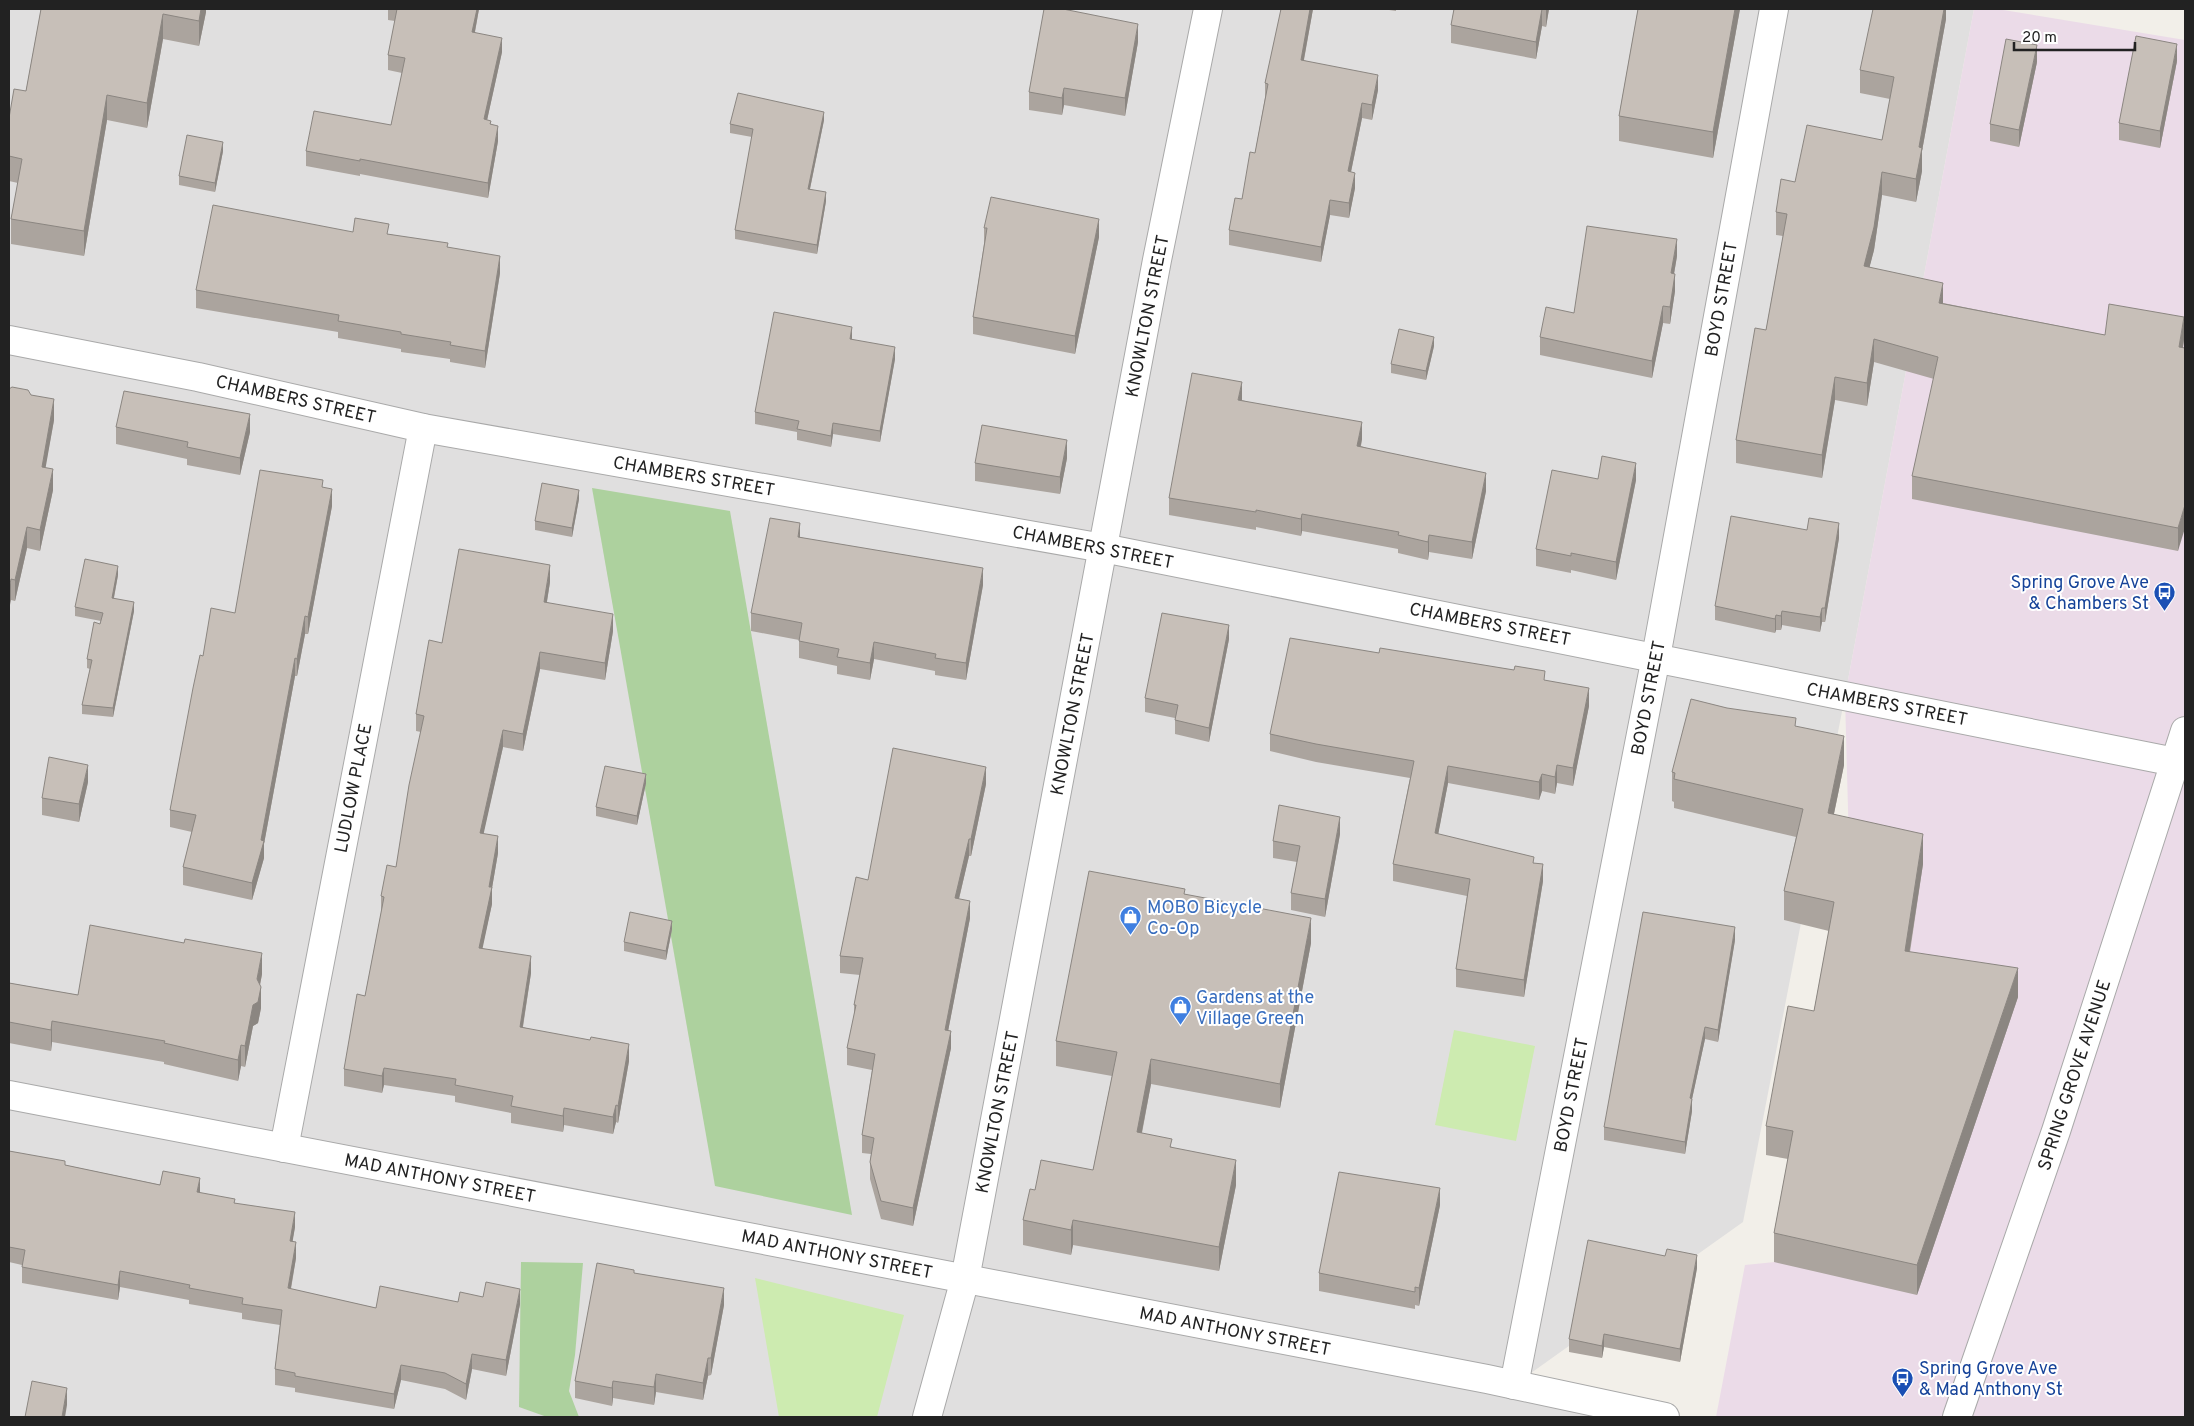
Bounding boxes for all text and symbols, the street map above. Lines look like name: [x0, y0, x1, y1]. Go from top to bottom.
scale bar: [2014, 20, 2135, 52]
text: 20 m: [2022, 29, 2057, 48]
street label: KNOWLTON STREET: [1121, 233, 1176, 400]
street label: BOYD STREET: [1701, 240, 1744, 359]
street label: CHAMBERS STREET: [213, 371, 378, 430]
street label: CHAMBERS STREET: [611, 452, 776, 503]
street label: CHAMBERS STREET: [1010, 522, 1175, 575]
place label: Spring Grove Ave & Chambers St: [2011, 572, 2149, 616]
bus stop icon: Spring Grove Ave & Chambers St: [2153, 580, 2177, 611]
street label: CHAMBERS STREET: [1407, 599, 1572, 652]
street label: KNOWLTON STREET: [1046, 631, 1101, 798]
street label: BOYD STREET: [1627, 639, 1672, 758]
street label: CHAMBERS STREET: [1804, 679, 1969, 732]
street label: LUDLOW PLACE: [331, 722, 378, 855]
place label: MOBO Bicycle Co-Op: [1147, 897, 1262, 941]
shop icon: MOBO Bicycle Co-Op: [1119, 905, 1143, 936]
street label: SPRING GROVE AVENUE: [2034, 977, 2117, 1174]
place label: Gardens at the Village Green: [1196, 987, 1314, 1031]
shop icon: Gardens at the Village Green: [1168, 995, 1192, 1026]
street label: KNOWLTON STREET: [971, 1029, 1026, 1196]
street label: BOYD STREET: [1550, 1036, 1595, 1155]
street label: MAD ANTHONY STREET: [342, 1150, 537, 1209]
street label: MAD ANTHONY STREET: [739, 1226, 934, 1285]
street label: MAD ANTHONY STREET: [1137, 1303, 1332, 1362]
place label: Spring Grove Ave & Mad Anthony St: [1919, 1358, 2063, 1402]
bus stop icon: Spring Grove Ave & Mad Anthony St: [1891, 1366, 1915, 1397]

